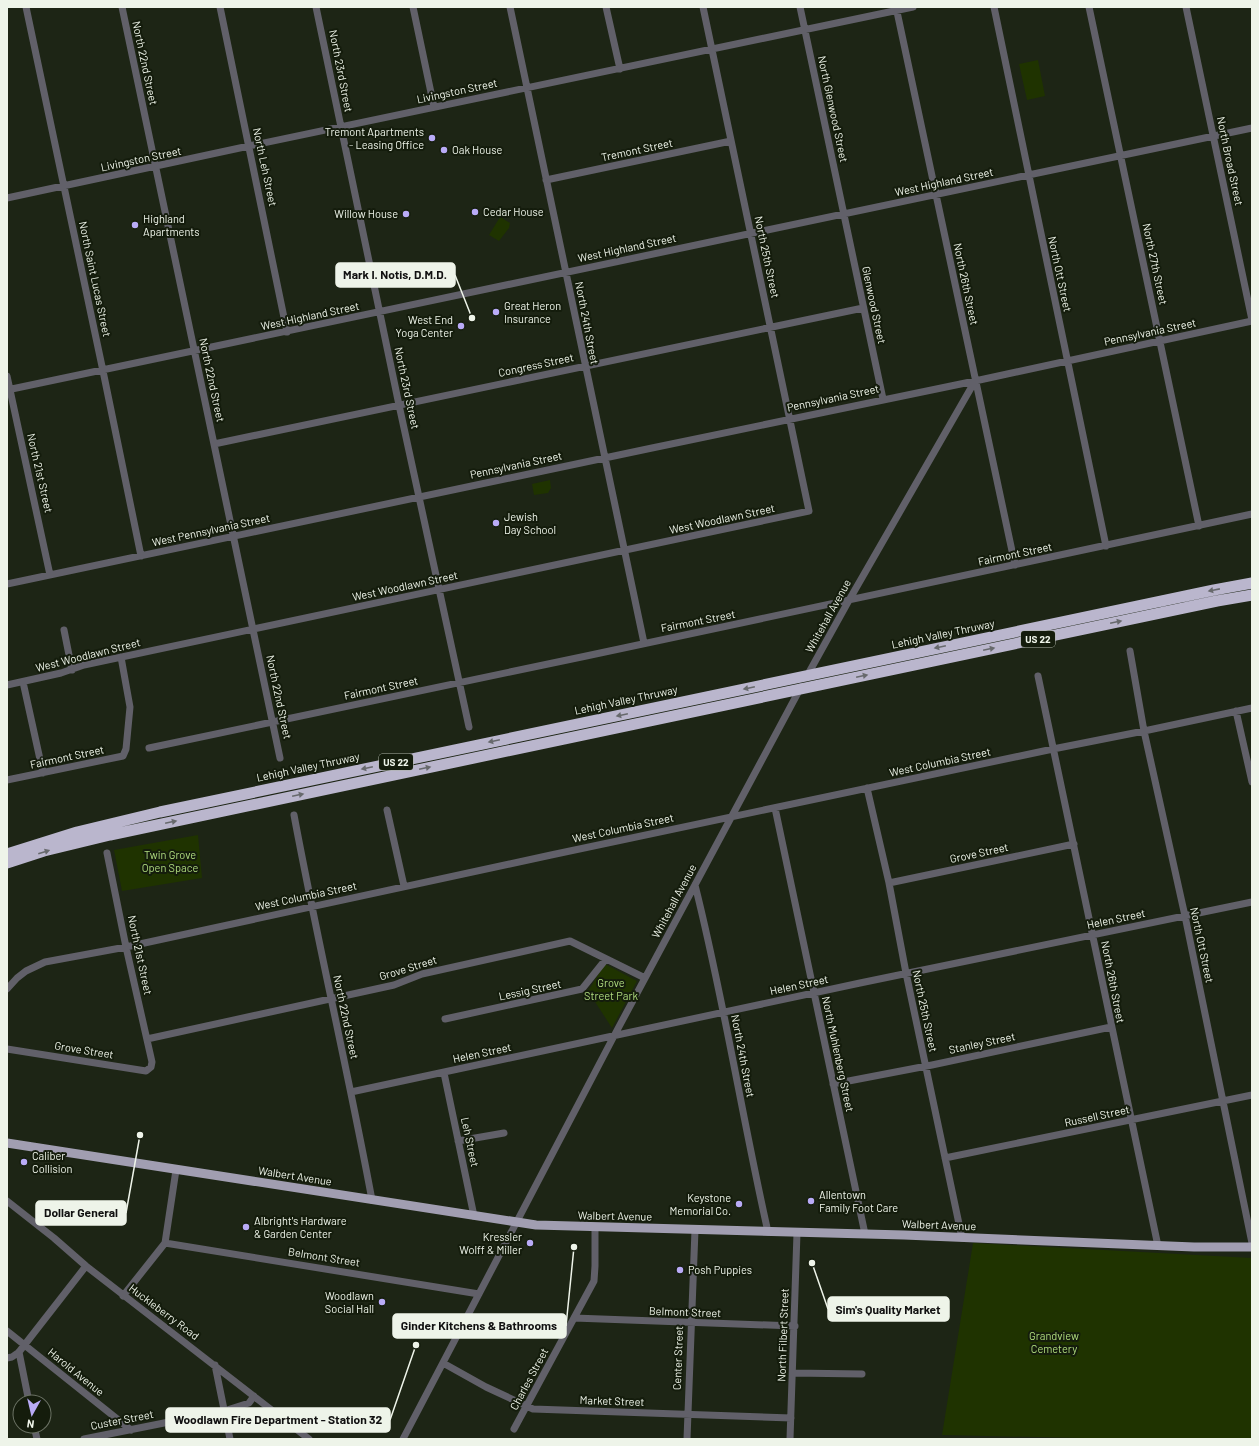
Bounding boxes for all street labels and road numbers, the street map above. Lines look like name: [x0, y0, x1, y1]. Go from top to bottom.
street label: North 22nd Street: [130, 20, 161, 106]
street label: North 23rd Street: [327, 29, 356, 113]
street label: North Glenwood Street: [816, 54, 851, 163]
street label: Livingston Street: [415, 76, 498, 105]
street label: North Broad Street: [1215, 115, 1246, 206]
street label: North Leh Street: [251, 126, 280, 207]
street label: Tremont Street: [600, 136, 674, 163]
street label: Livingston Street: [99, 144, 182, 173]
street label: West Highland Street: [893, 165, 994, 198]
street label: North 25th Street: [752, 215, 783, 299]
street label: North Saint Lucas Street: [77, 220, 114, 338]
street label: North 27th Street: [1141, 222, 1170, 306]
street label: West Highland Street: [576, 231, 677, 264]
street label: North Ott Street: [1046, 235, 1075, 313]
street label: North 26th Street: [951, 242, 982, 326]
street label: Glenwood Street: [860, 265, 889, 345]
street label: North 24th Street: [573, 281, 602, 365]
street label: West Highland Street: [259, 299, 360, 332]
street label: Pennsylvania Street: [1103, 315, 1197, 348]
street label: North 22nd Street: [197, 337, 228, 423]
street label: North 23rd Street: [392, 346, 423, 430]
street label: Congress Street: [497, 350, 575, 379]
street label: Pennsylvania Street: [786, 381, 880, 414]
street label: North 21st Street: [25, 432, 56, 514]
street label: Pennsylvania Street: [469, 448, 563, 481]
street label: West Woodlawn Street: [668, 501, 776, 536]
street label: West Pennsylvania Street: [151, 511, 271, 548]
street label: Fairmont Street: [977, 539, 1053, 568]
street label: West Woodlawn Street: [351, 568, 459, 603]
street label: Whitehall Avenue: [802, 577, 853, 655]
street label: Fairmont Street: [660, 607, 736, 634]
street label: Lehigh Valley Thruway: [890, 616, 996, 651]
road number: US 22: [1021, 631, 1055, 647]
street label: West Woodlawn Street: [34, 635, 142, 674]
street label: North 22nd Street: [264, 654, 295, 740]
street label: Fairmont Street: [343, 673, 419, 702]
street label: Lehigh Valley Thruway: [573, 682, 679, 717]
street label: Fairmont Street: [29, 742, 105, 771]
street label: West Columbia Street: [888, 744, 992, 779]
street label: Lehigh Valley Thruway: [255, 749, 361, 784]
road number: US 22: [379, 754, 413, 770]
street label: West Columbia Street: [571, 810, 675, 845]
street label: Grove Street: [948, 840, 1009, 865]
street label: Whitehall Avenue: [649, 861, 699, 940]
street label: West Columbia Street: [254, 878, 358, 913]
street label: Helen Street: [1085, 906, 1146, 931]
street label: North Ott Street: [1188, 906, 1217, 984]
street label: North 21st Street: [126, 914, 155, 996]
street label: North 26th Street: [1099, 940, 1128, 1024]
street label: Grove Street: [377, 953, 438, 982]
street label: North 25th Street: [910, 969, 941, 1053]
street label: Helen Street: [768, 972, 829, 997]
street label: North 22nd Street: [331, 974, 362, 1060]
street label: Lessig Street: [498, 977, 562, 1002]
street label: North Muhlenberg Street: [820, 995, 857, 1113]
street label: North 24th Street: [729, 1014, 758, 1098]
street label: Stanley Street: [948, 1029, 1016, 1056]
street label: Grove Street: [54, 1038, 115, 1061]
street label: Helen Street: [451, 1040, 512, 1065]
street label: Russell Street: [1063, 1102, 1131, 1129]
street label: Leh Street: [459, 1116, 482, 1168]
street label: Walbert Avenue: [257, 1163, 333, 1188]
street label: Walbert Avenue: [578, 1208, 652, 1223]
street label: Walbert Avenue: [902, 1217, 977, 1232]
street label: Belmont Street: [287, 1244, 361, 1269]
street label: Huckleberry Road: [127, 1281, 202, 1342]
street label: North Filbert Street: [774, 1288, 791, 1382]
street label: Belmont Street: [649, 1304, 721, 1319]
street label: Center Street: [670, 1326, 685, 1390]
street label: Harold Avenue: [46, 1345, 107, 1398]
street label: Charles Street: [507, 1346, 550, 1412]
street label: Market Street: [579, 1393, 645, 1408]
street label: Custer Street: [89, 1407, 154, 1432]

